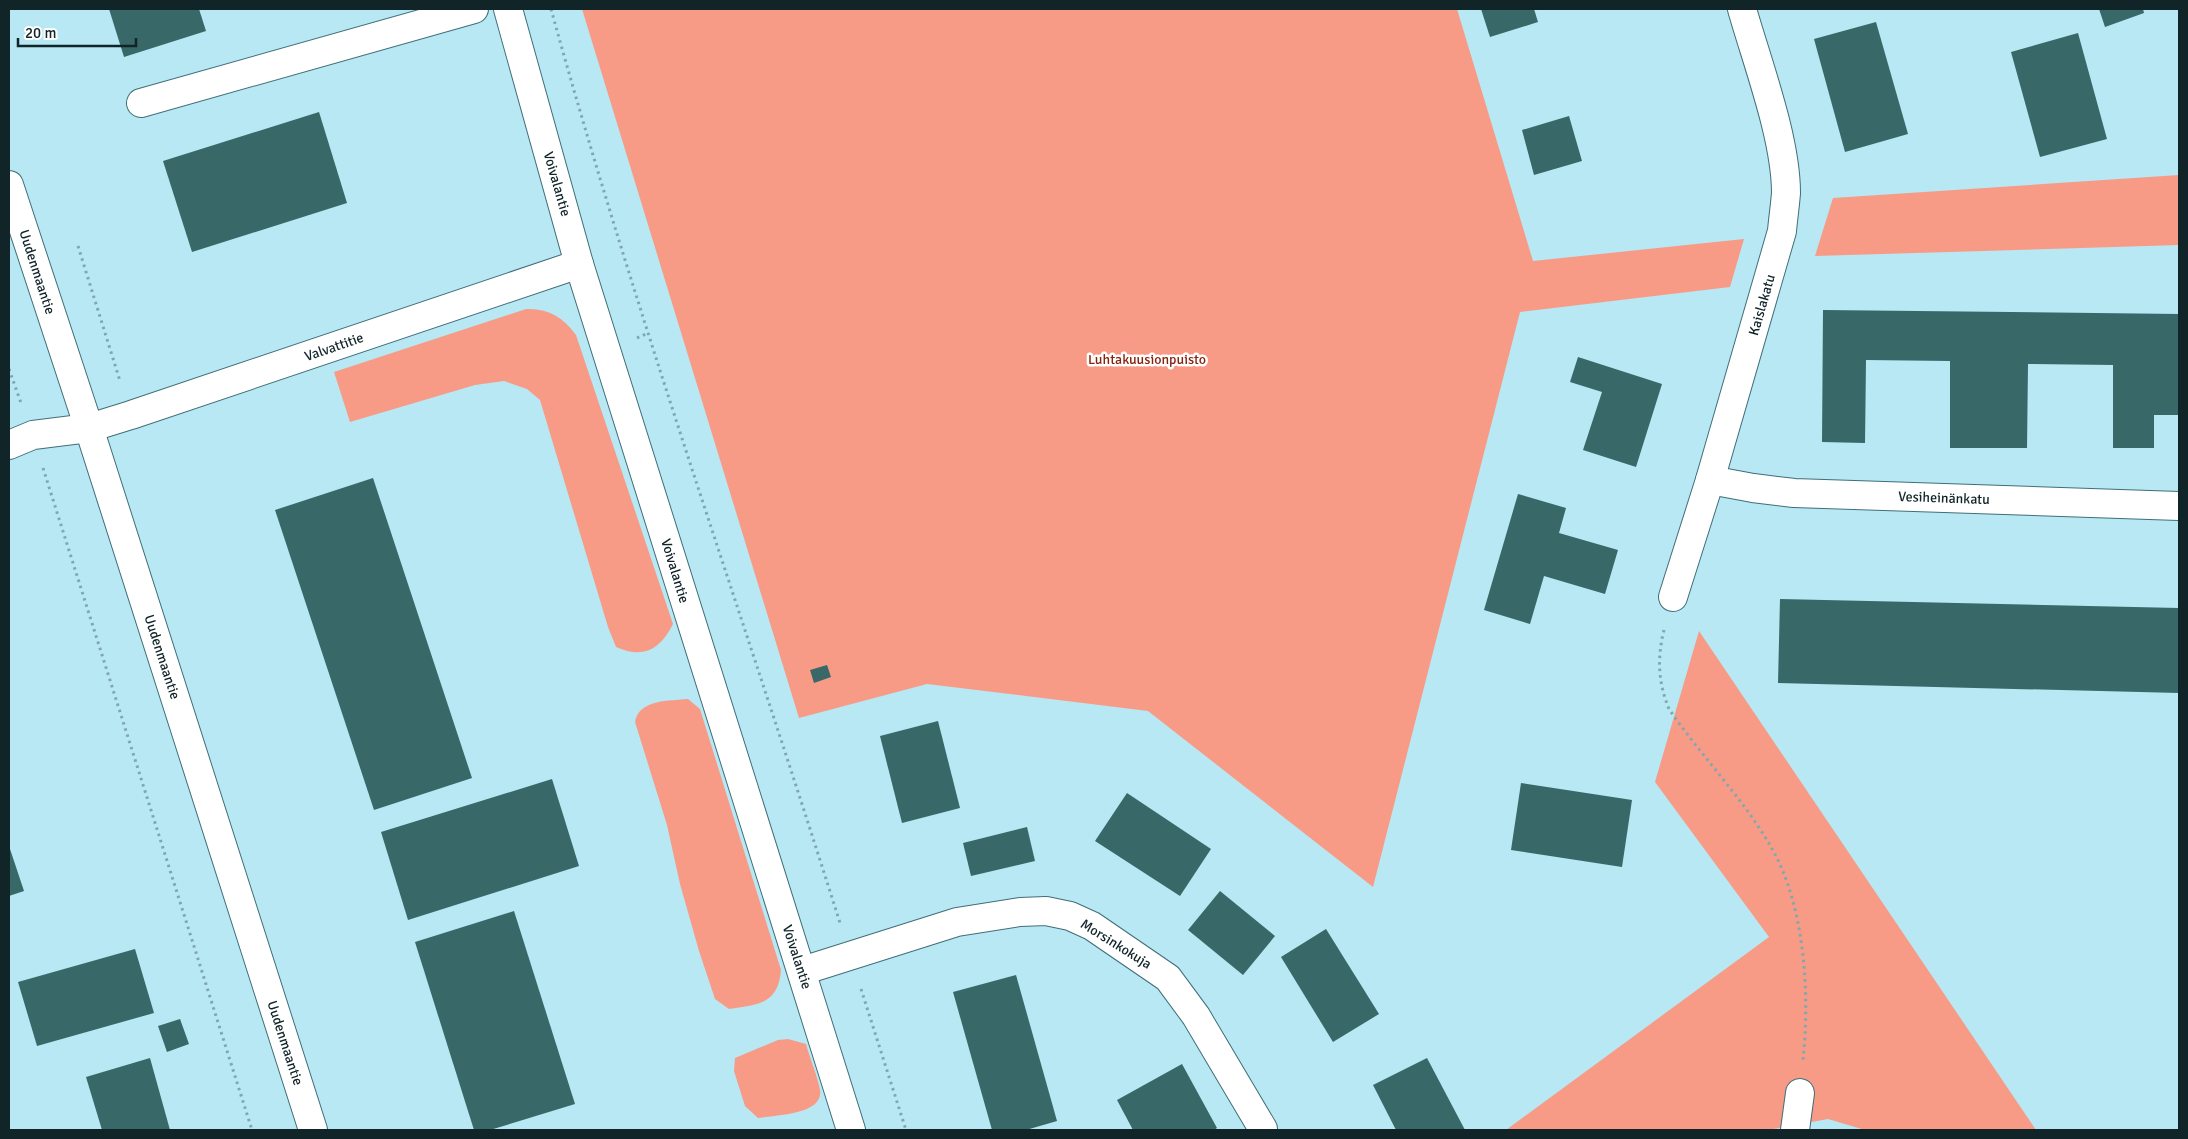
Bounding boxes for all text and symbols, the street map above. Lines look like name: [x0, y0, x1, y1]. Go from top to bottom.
scale bar: [18, 15, 135, 47]
text: 20 m: [25, 24, 56, 42]
street label: Voivalantie: [540, 150, 574, 218]
street label: Uudenmaantie: [15, 228, 59, 316]
street label: Kaislakatu: [1745, 272, 1779, 338]
street label: Valvattitie: [302, 329, 366, 365]
park label: Luhtakuusionpuisto: [1088, 351, 1206, 368]
street label: Vesiheinänkatu: [1898, 488, 1990, 508]
street label: Voivalantie: [657, 537, 693, 605]
street label: Uudenmaantie: [140, 613, 184, 701]
street label: Morsinkokuja: [1077, 915, 1155, 973]
street label: Voivalantie: [779, 923, 815, 991]
street label: Uudenmaantie: [263, 999, 307, 1087]

